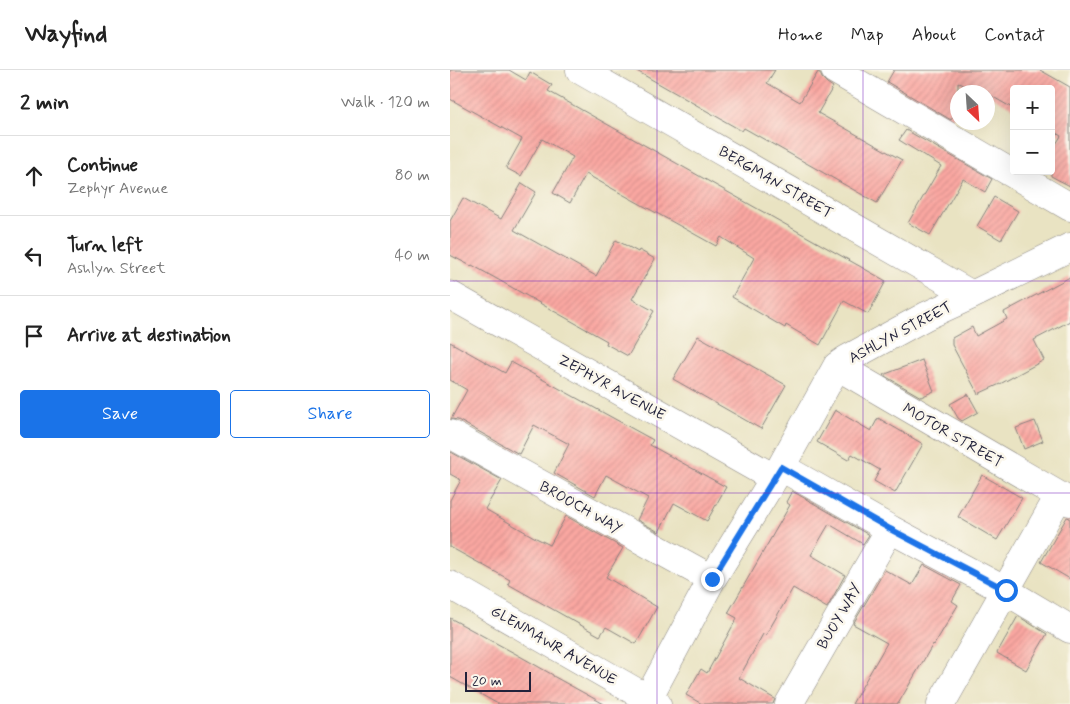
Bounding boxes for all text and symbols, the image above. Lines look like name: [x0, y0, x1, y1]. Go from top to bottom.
text: Wayfind: [25, 19, 107, 50]
text: Home: [778, 23, 823, 47]
text: Map: [851, 23, 884, 47]
text: About: [912, 23, 956, 47]
text: Contact: [984, 23, 1045, 47]
north arrow: [950, 85, 995, 130]
map controls: [1010, 85, 1055, 175]
button: +: [1010, 85, 1055, 130]
text: 2 min: [20, 89, 69, 117]
text: Walk · 120 m: [341, 92, 430, 113]
button: −: [1010, 130, 1055, 175]
street label: BERGMAN STREET: [715, 142, 836, 224]
text: Continue: [67, 153, 138, 178]
icon: ahead: [20, 162, 48, 190]
text: 80 m: [395, 165, 430, 186]
text: Zephyr Avenue: [67, 178, 168, 199]
text: Turn left: [67, 233, 143, 258]
icon: left: [20, 242, 48, 270]
text: 40 m: [394, 245, 430, 266]
text: Ashlyn Street: [67, 258, 166, 279]
street label: ASHLYN STREET: [845, 297, 956, 369]
icon: arrive: [20, 322, 48, 350]
text: Arrive at destination: [67, 323, 231, 348]
street label: ZEPHYR AVENUE: [554, 350, 669, 426]
button: Save: [20, 390, 220, 438]
button: Share: [230, 390, 430, 438]
street label: MOTOR STREET: [899, 399, 1007, 473]
street label: BROOCH WAY: [536, 477, 625, 539]
route end: [701, 568, 724, 591]
route start: [995, 579, 1018, 602]
street label: BUOY WAY: [813, 580, 867, 653]
street label: GLENMAWR AVENUE: [487, 602, 620, 690]
scale bar: [465, 669, 531, 692]
text: 20 m: [472, 672, 502, 690]

